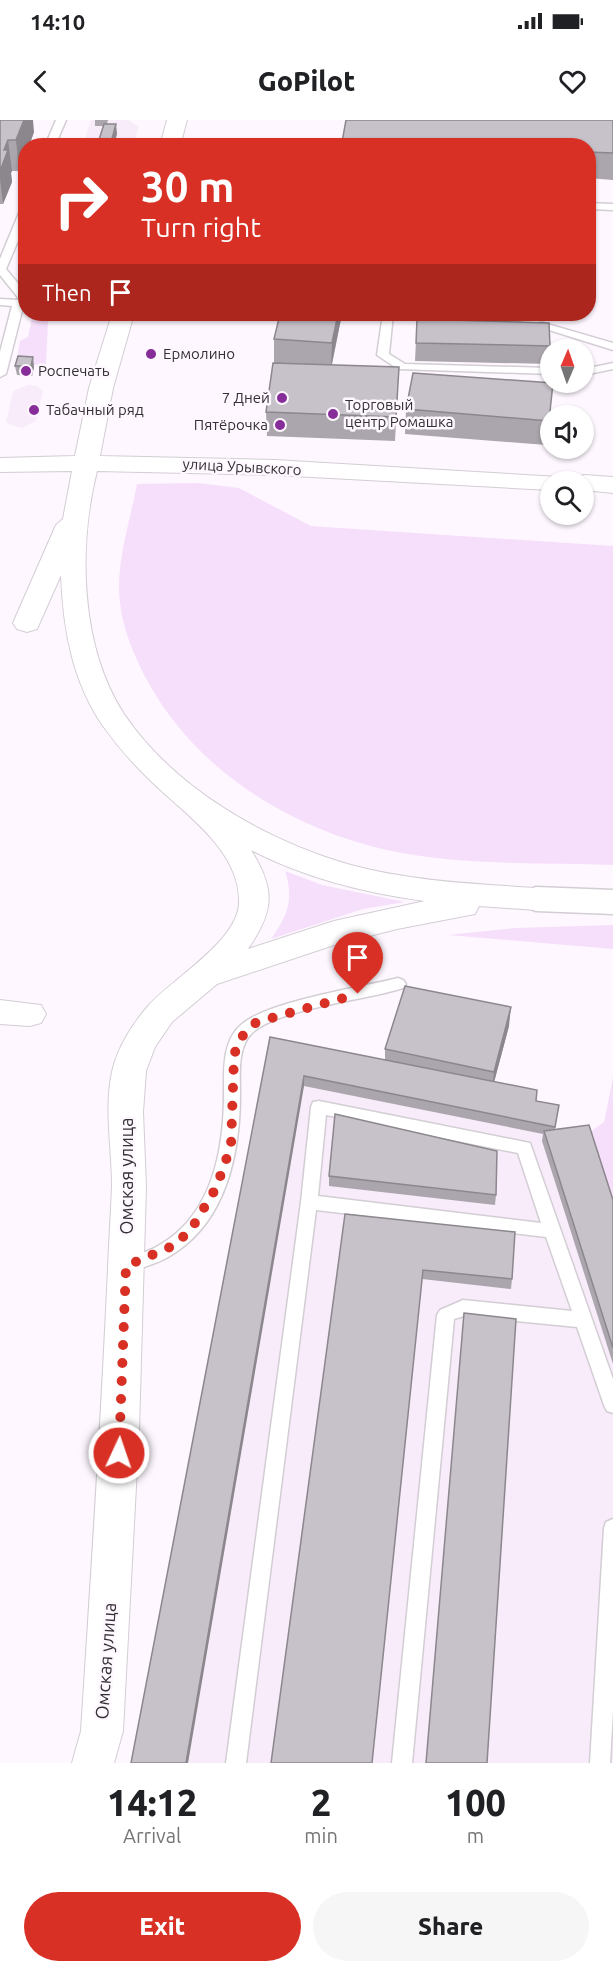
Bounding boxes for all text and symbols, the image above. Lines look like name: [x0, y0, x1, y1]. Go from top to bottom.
text: 14:10: [30, 9, 85, 34]
icon: back: [24, 65, 57, 98]
icon: heart: [556, 65, 589, 98]
text: GoPilot: [258, 66, 355, 96]
icon: right: [42, 162, 120, 240]
text: 30 m: [141, 163, 235, 210]
text: Turn right: [141, 212, 261, 242]
icon: arrive: [104, 276, 137, 309]
text: Then: [42, 280, 92, 305]
north arrow: [540, 339, 594, 393]
map controls: [540, 339, 594, 525]
place label: Ермолино: [163, 345, 235, 362]
marker: Ермолино: [144, 347, 158, 361]
place label: Роспечать: [38, 362, 110, 379]
marker: Роспечать: [19, 364, 33, 378]
place label: 7 Дней: [222, 389, 270, 406]
marker: 7 Дней: [275, 391, 289, 405]
place label: Торговый центр Ромашка: [345, 396, 453, 430]
place label: Табачный ряд: [46, 401, 144, 418]
marker: Табачный ряд: [27, 403, 41, 417]
button: sound: [540, 405, 594, 459]
marker: Торговый центр Ромашка: [326, 407, 340, 421]
place label: Пятёрочка: [194, 416, 268, 433]
marker: Пятёрочка: [273, 418, 287, 432]
street label: улица Урывского: [182, 455, 302, 478]
button: search: [540, 471, 594, 525]
pin: [332, 932, 383, 994]
icon: arrive: [341, 941, 374, 974]
street label: Омская улица: [116, 1118, 136, 1235]
position arrow: [87, 1421, 151, 1485]
street label: Омская улица: [91, 1602, 119, 1720]
text: 14:12: [107, 1782, 197, 1823]
text: 2: [311, 1782, 331, 1823]
text: 100: [445, 1782, 506, 1823]
text: Arrival: [123, 1824, 181, 1847]
text: min: [304, 1824, 338, 1847]
text: m: [467, 1824, 484, 1847]
button: Exit: [24, 1892, 301, 1961]
button: Share: [313, 1892, 589, 1961]

